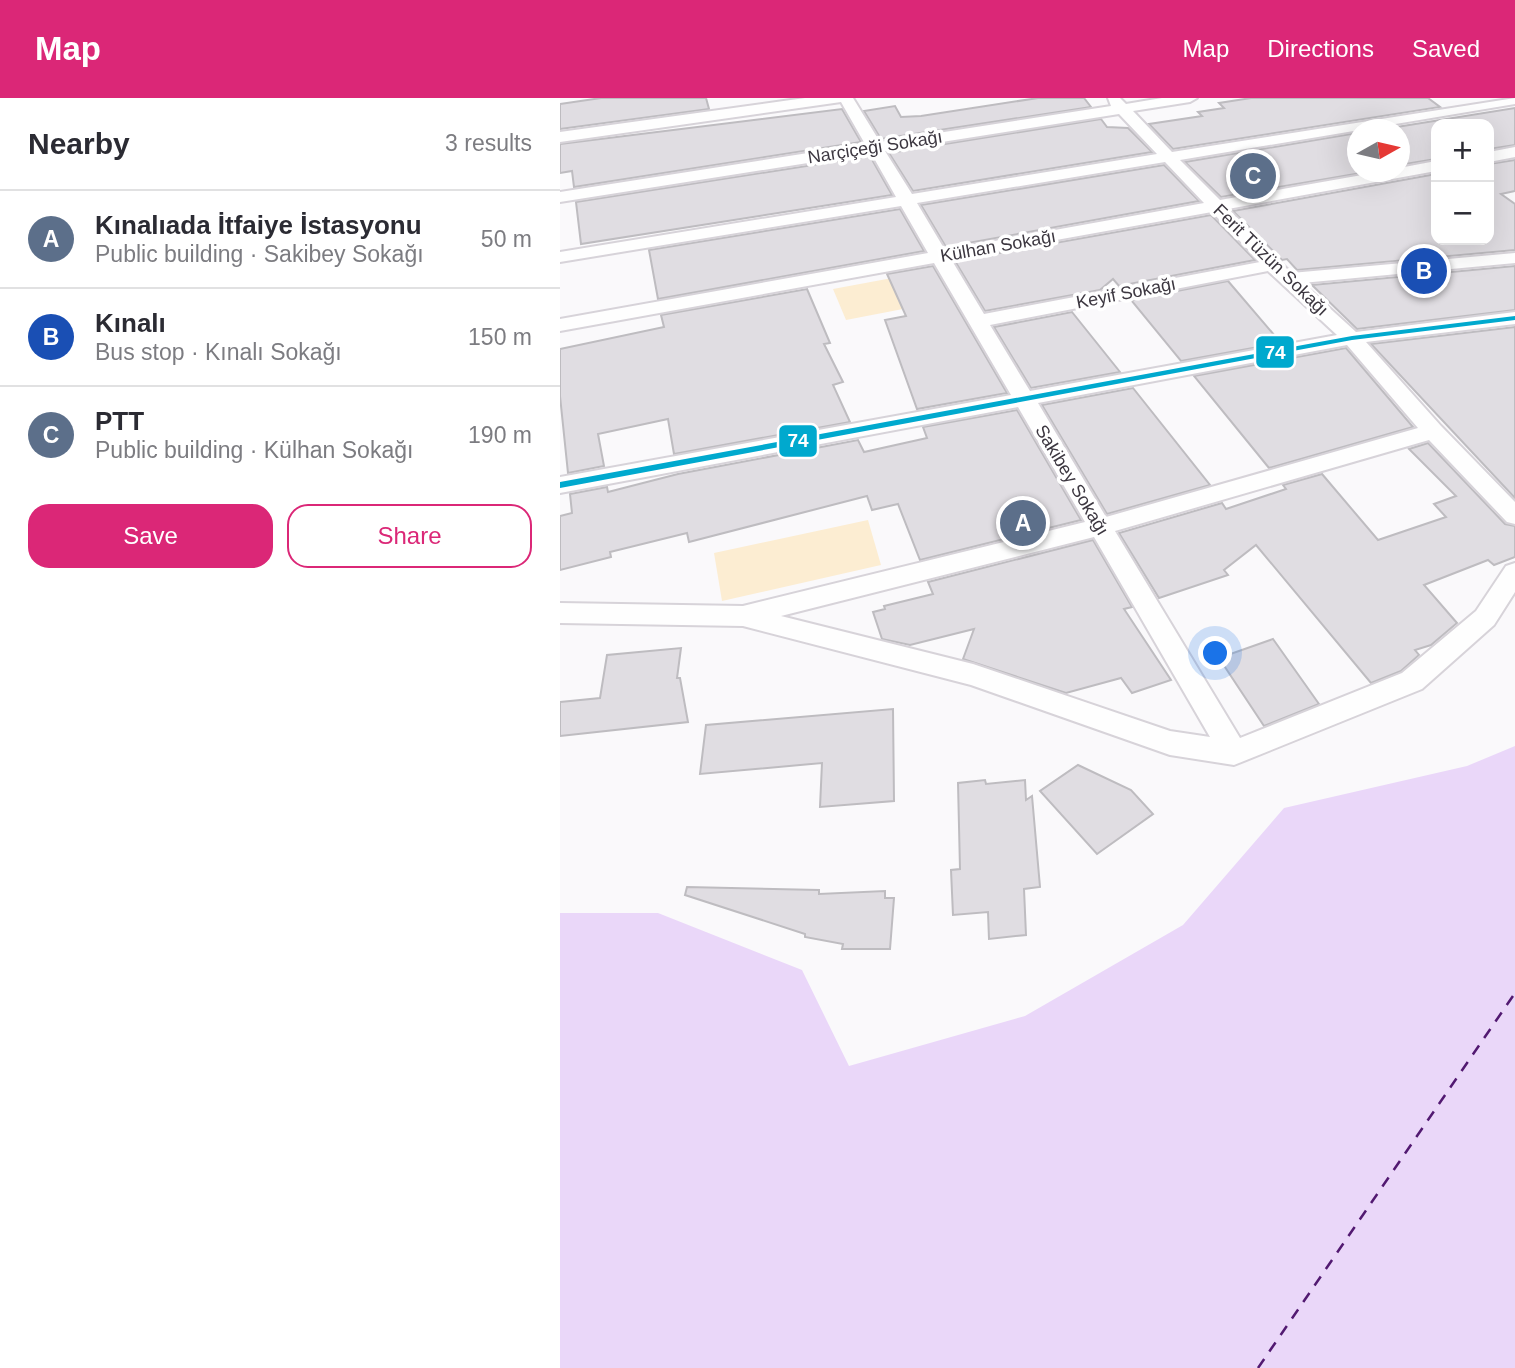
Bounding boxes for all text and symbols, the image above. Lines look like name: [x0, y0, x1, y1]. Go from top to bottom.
text: Map: [35, 30, 101, 67]
text: Map: [1183, 35, 1229, 62]
text: Directions: [1267, 35, 1374, 62]
text: Saved: [1412, 35, 1480, 62]
north arrow: [1347, 119, 1410, 182]
map controls: [1431, 119, 1494, 245]
button: +: [1431, 119, 1494, 182]
street label: Narçiçeği Sokağı: [806, 126, 944, 168]
text: Nearby: [28, 127, 130, 160]
text: 3 results: [445, 130, 532, 156]
pin: C: [1230, 150, 1276, 202]
button: −: [1431, 182, 1494, 245]
street label: Ferit Tüzün Sokağı: [1209, 200, 1333, 320]
text: Kınalıada İtfaiye İstasyonu: [95, 210, 422, 240]
text: A: [43, 226, 59, 252]
text: 50 m: [481, 226, 532, 252]
street label: Külhan Sokağı: [939, 226, 1057, 266]
text: Public building · Sakibey Sokağı: [95, 241, 424, 267]
pin: B: [1401, 245, 1447, 297]
street label: Keyif Sokağı: [1074, 274, 1178, 312]
text: Kınalı: [95, 308, 166, 338]
text: B: [43, 324, 59, 350]
text: 150 m: [468, 324, 532, 350]
line badge: 74: [1255, 335, 1295, 369]
text: Bus stop · Kınalı Sokağı: [95, 339, 342, 365]
text: 74: [1264, 342, 1286, 363]
text: PTT: [95, 406, 144, 436]
street label: Sakibey Sokağı: [1031, 421, 1113, 539]
text: C: [43, 422, 59, 448]
text: 190 m: [468, 422, 532, 448]
line badge: 74: [778, 424, 818, 458]
text: 74: [787, 430, 809, 451]
text: Public building · Külhan Sokağı: [95, 437, 413, 463]
pin: A: [1000, 497, 1046, 549]
button: Save: [28, 504, 273, 568]
button: Share: [287, 504, 532, 568]
your location: [1198, 636, 1232, 670]

